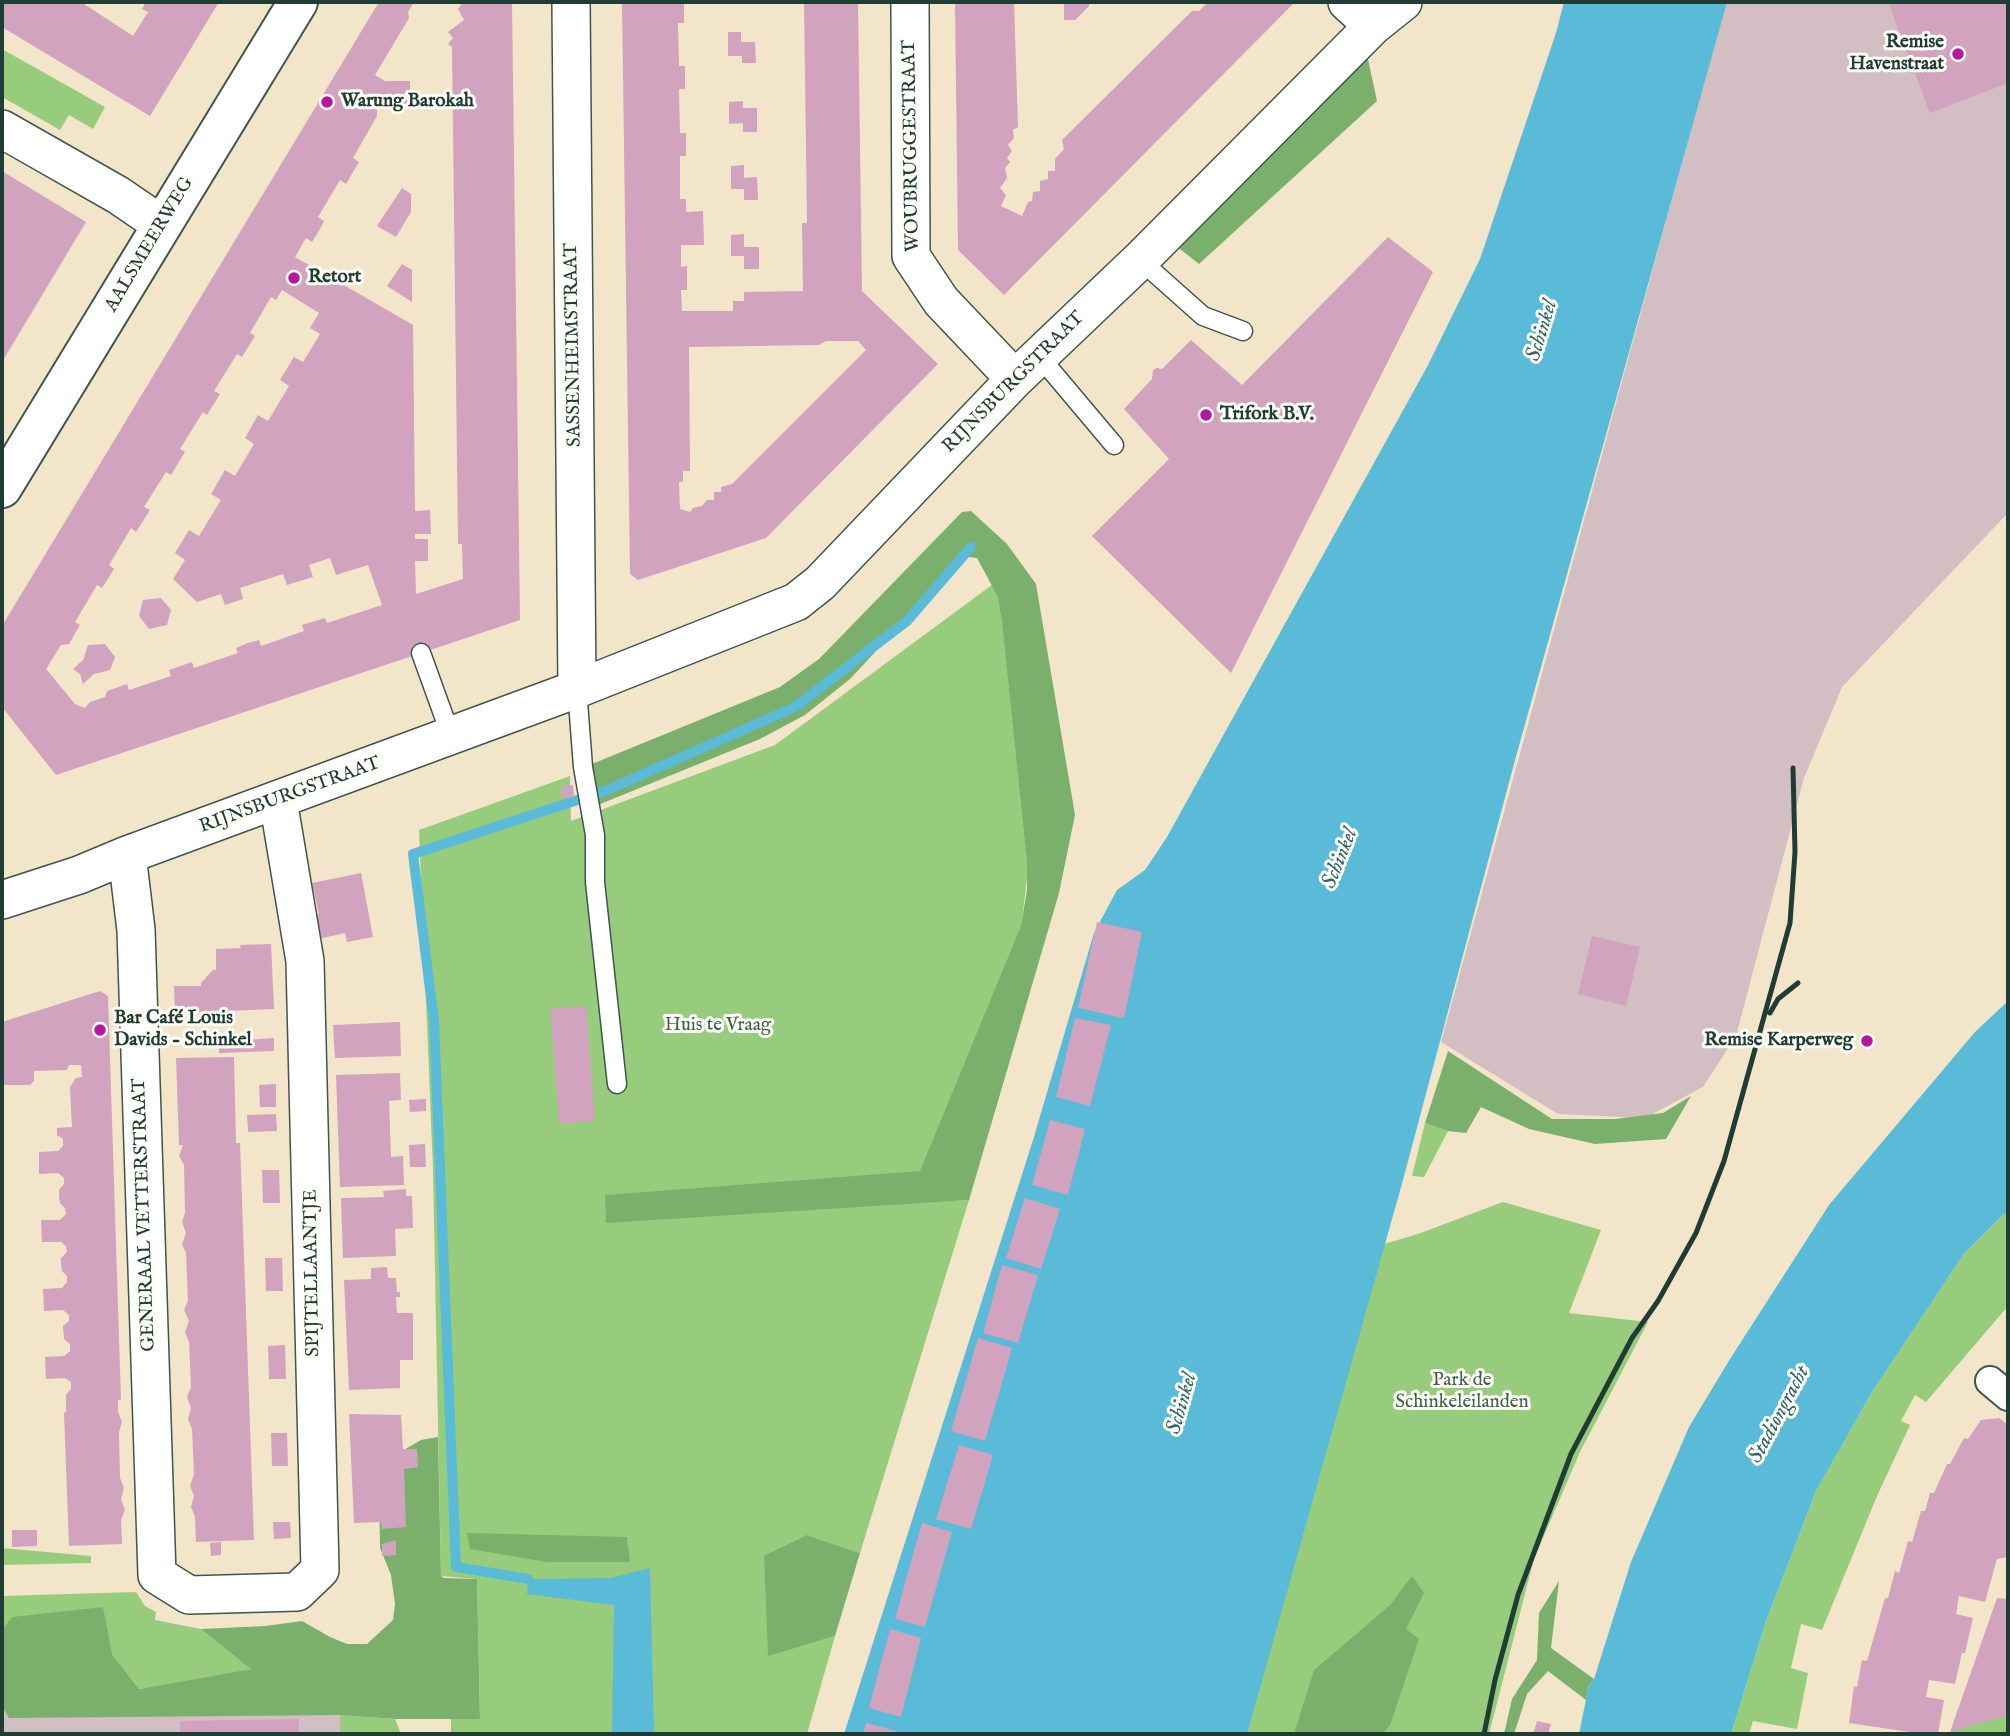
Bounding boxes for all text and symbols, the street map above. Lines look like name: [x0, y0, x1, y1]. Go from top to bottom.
place label: Remise Havenstraat: [1849, 32, 1944, 76]
street label: WOUBRUGGESTRAAT: [899, 40, 925, 252]
marker: Remise Havenstraat: [1950, 46, 1966, 62]
place label: Warung Barokah: [341, 91, 474, 113]
marker: Warung Barokah: [319, 94, 335, 110]
street label: AALSMEERWEG: [101, 173, 199, 317]
street label: SASSENHEIMSTRAAT: [561, 243, 587, 447]
place label: Retort: [308, 267, 361, 289]
marker: Retort: [286, 270, 302, 286]
water label: Schinkel: [1522, 298, 1564, 364]
street label: RIJNSBURGSTRAAT: [939, 308, 1089, 458]
place label: Trifork B.V.: [1220, 404, 1314, 426]
marker: Trifork B.V.: [1198, 407, 1214, 423]
street label: RIJNSBURGSTRAAT: [196, 753, 384, 839]
water label: Schinkel: [1318, 825, 1364, 893]
place label: Bar Café Louis Davids - Schinkel: [114, 1008, 252, 1052]
park label: Huis te Vraag: [665, 1015, 771, 1037]
marker: Bar Café Louis Davids - Schinkel: [92, 1022, 108, 1038]
place label: Remise Karperweg: [1704, 1030, 1853, 1052]
marker: Remise Karperweg: [1859, 1033, 1875, 1049]
street label: GENERAAL VETTERSTRAAT: [129, 1078, 161, 1352]
street label: SPIJTELLAANTJE: [300, 1189, 326, 1357]
water label: Stadiongracht: [1744, 1362, 1816, 1468]
park label: Park de Schinkeleilanden: [1395, 1370, 1529, 1414]
water label: Schinkel: [1162, 1371, 1204, 1437]

